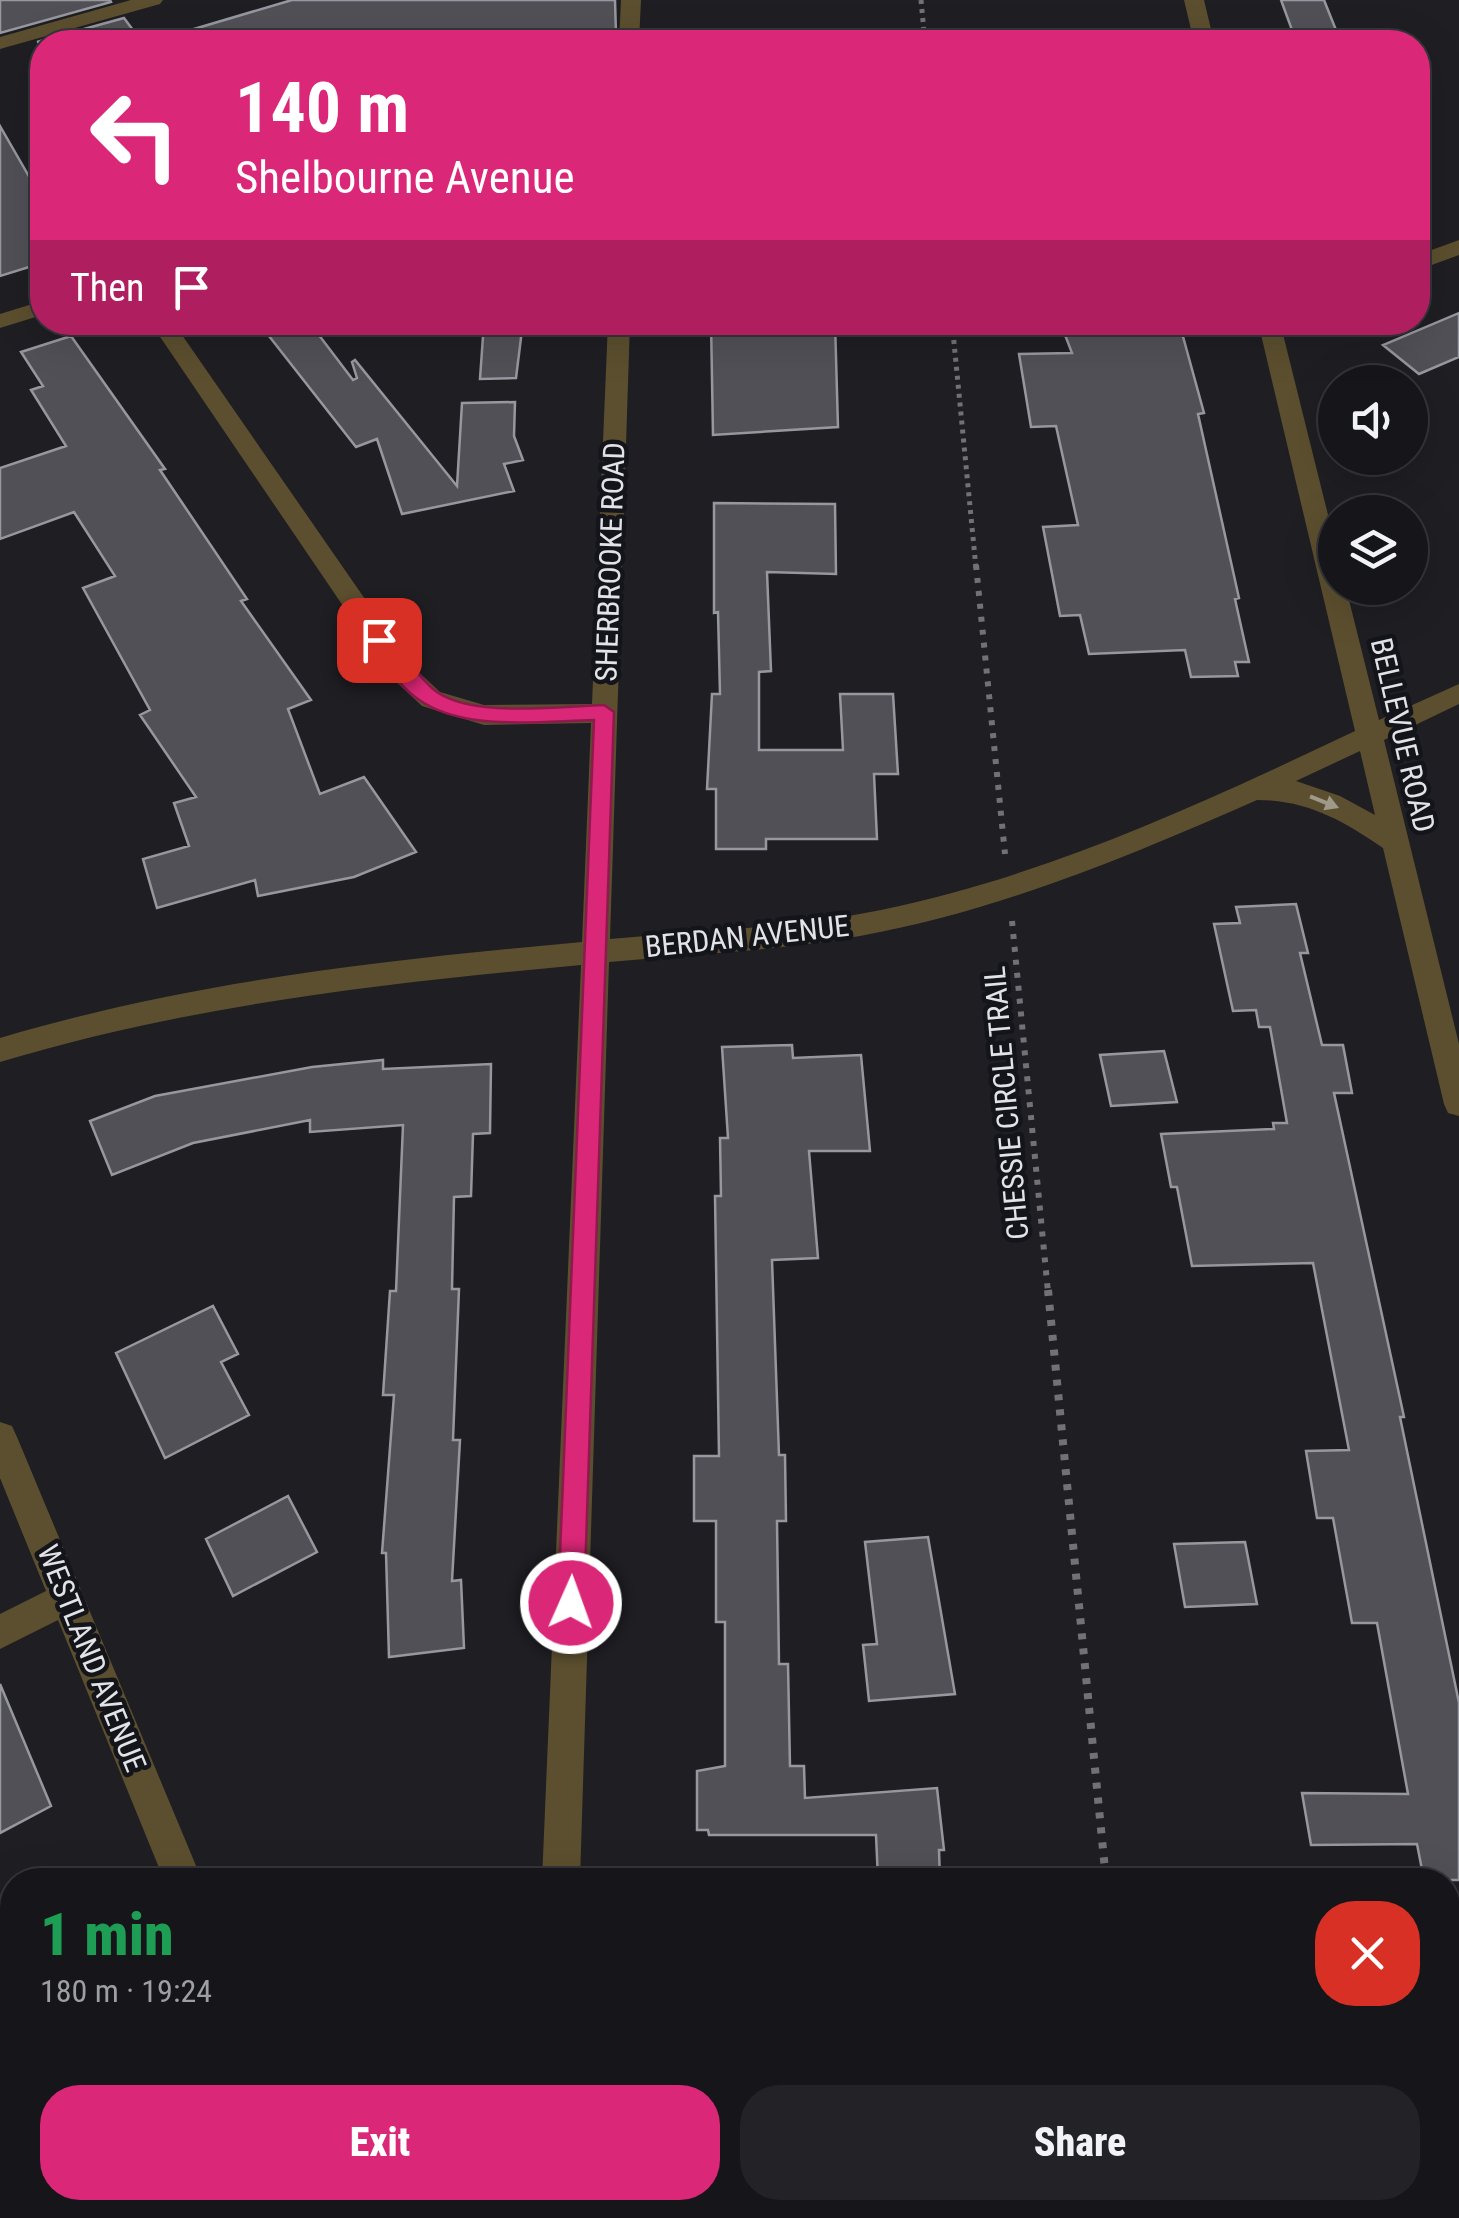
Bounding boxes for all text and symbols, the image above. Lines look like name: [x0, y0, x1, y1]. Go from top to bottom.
text: 140 m: [235, 67, 409, 149]
icon: left: [70, 70, 200, 200]
text: Shelbourne Avenue: [235, 151, 575, 204]
icon: arrive: [164, 260, 219, 315]
text: Then: [70, 266, 144, 310]
map controls: [1318, 365, 1428, 605]
button: sound: [1318, 365, 1428, 475]
street label: SHERBROOKE ROAD: [588, 442, 632, 682]
button: layers: [1318, 495, 1428, 605]
pin: [337, 598, 422, 683]
icon: arrive: [352, 613, 407, 668]
street label: BELLEVUE ROAD: [1364, 634, 1442, 836]
one-way arrow: [1309, 794, 1339, 810]
street label: BERDAN AVENUE: [643, 908, 851, 964]
street label: CHESSIE CIRCLE TRAIL: [977, 965, 1035, 1241]
street label: WESTLAND AVENUE: [31, 1539, 153, 1777]
position arrow: [519, 1551, 623, 1655]
text: 1 min: [40, 1899, 174, 1970]
button: close: [1315, 1901, 1420, 2006]
text: 180 m · 19:24: [40, 1972, 212, 2010]
button: Exit: [40, 2085, 720, 2200]
button: Share: [740, 2085, 1420, 2200]

